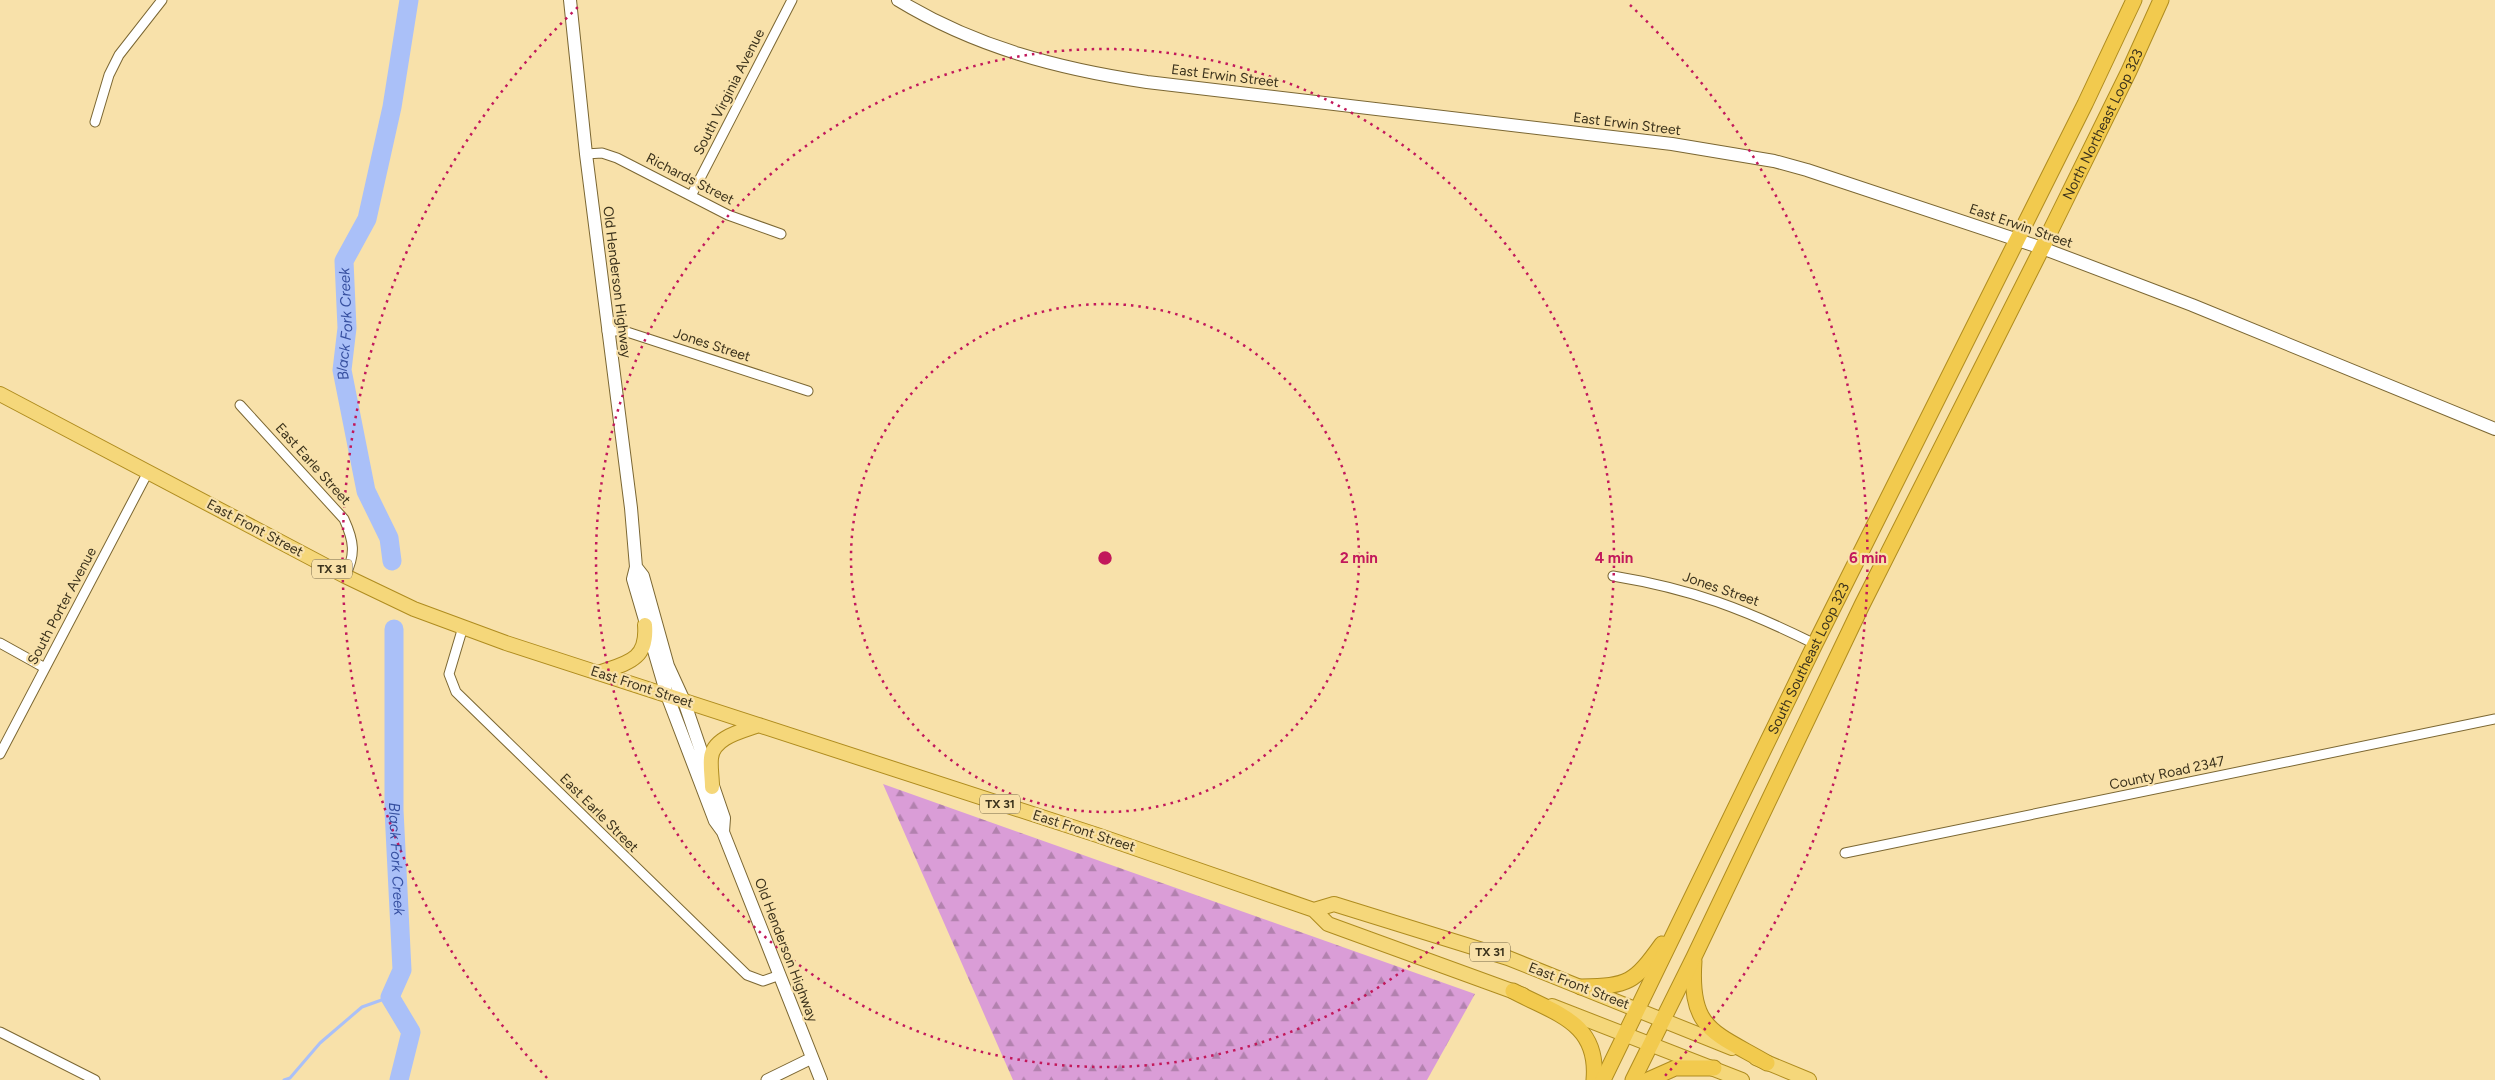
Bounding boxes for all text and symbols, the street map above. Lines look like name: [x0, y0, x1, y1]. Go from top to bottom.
street label: South Virginia Avenue: [690, 26, 768, 158]
street label: North Northeast Loop 323: [2059, 46, 2146, 202]
street label: East Erwin Street: [1170, 61, 1280, 91]
street label: East Erwin Street: [1572, 109, 1682, 139]
street label: Richards Street: [643, 149, 737, 209]
street label: East Erwin Street: [1967, 200, 2075, 252]
street label: Old Henderson Highway: [599, 205, 635, 360]
water label: Black Fork Creek: [333, 267, 356, 382]
street label: Jones Street: [671, 325, 753, 365]
street label: East Earle Street: [272, 420, 354, 508]
street label: East Front Street: [204, 495, 306, 561]
street label: South Porter Avenue: [24, 544, 100, 668]
centre of rings: [1096, 549, 1114, 567]
text: 2 min: [1340, 549, 1378, 567]
text: 4 min: [1595, 549, 1633, 567]
text: 6 min: [1849, 549, 1887, 567]
road number: TX 31: [312, 560, 352, 578]
street label: Jones Street: [1680, 568, 1762, 610]
street label: South Southeast Loop 323: [1764, 580, 1853, 737]
street label: East Front Street: [589, 662, 695, 712]
street label: County Road 2347: [2108, 752, 2227, 794]
street label: East Earle Street: [556, 770, 642, 856]
road number: TX 31: [980, 794, 1020, 814]
water label: Black Fork Creek: [385, 802, 408, 917]
street label: East Front Street: [1031, 806, 1137, 856]
street label: Old Henderson Highway: [751, 876, 822, 1025]
road number: TX 31: [1470, 942, 1510, 962]
street label: East Front Street: [1526, 959, 1632, 1013]

